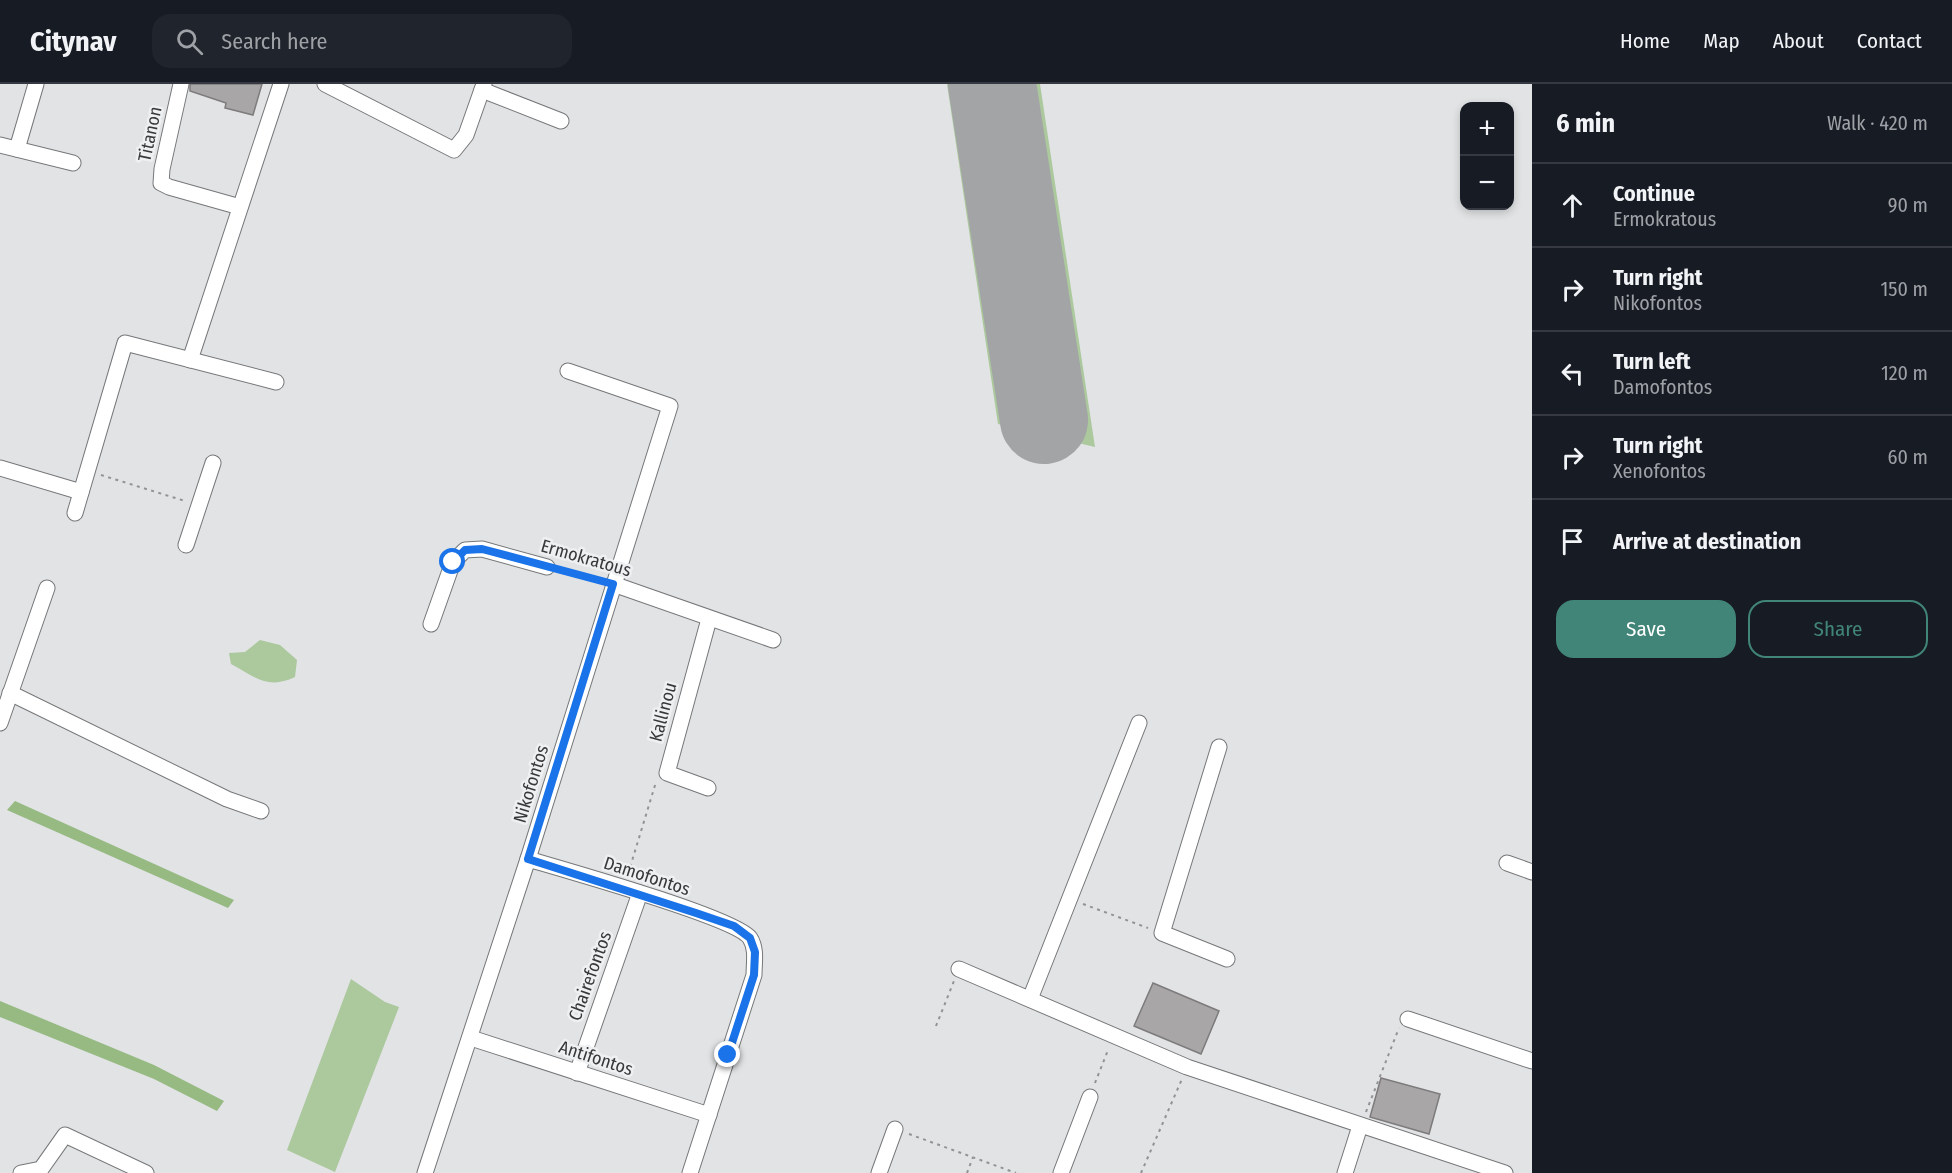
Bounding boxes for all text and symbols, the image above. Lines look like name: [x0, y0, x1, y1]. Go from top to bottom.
search box: [152, 14, 572, 68]
text: Citynav: [30, 25, 116, 58]
icon: search: [173, 25, 206, 58]
text: Search here: [221, 28, 327, 55]
text: Home: [1620, 28, 1670, 54]
text: Map: [1703, 28, 1740, 54]
text: About: [1773, 28, 1824, 54]
text: Contact: [1857, 28, 1922, 54]
map controls: [1460, 102, 1514, 210]
button: +: [1460, 102, 1514, 156]
street label: Titanon: [133, 104, 167, 164]
text: 6 min: [1556, 108, 1615, 139]
text: Walk · 420 m: [1827, 111, 1928, 135]
button: −: [1460, 156, 1514, 210]
text: Continue: [1613, 180, 1695, 207]
icon: ahead: [1556, 189, 1589, 222]
text: 90 m: [1888, 193, 1928, 217]
text: Ermokratous: [1613, 207, 1716, 231]
text: Turn right: [1613, 264, 1702, 291]
icon: right: [1556, 273, 1589, 306]
text: 150 m: [1881, 277, 1928, 301]
text: Nikofontos: [1613, 291, 1702, 315]
text: Turn left: [1613, 348, 1691, 375]
icon: left: [1556, 357, 1589, 390]
text: 120 m: [1881, 361, 1928, 385]
text: Damofontos: [1613, 375, 1712, 399]
text: Turn right: [1613, 432, 1702, 459]
icon: right: [1556, 441, 1589, 474]
text: 60 m: [1888, 445, 1928, 469]
text: Xenofontos: [1613, 459, 1706, 483]
icon: arrive: [1556, 525, 1589, 558]
text: Arrive at destination: [1613, 528, 1801, 555]
street label: Ermokratous: [538, 535, 634, 581]
route start: [439, 548, 465, 574]
button: Save: [1556, 600, 1736, 658]
button: Share: [1748, 600, 1928, 658]
street label: Kallinou: [645, 680, 681, 744]
street label: Nikofontos: [509, 742, 553, 826]
street label: Damofontos: [601, 852, 693, 900]
street label: Chairefontos: [564, 928, 616, 1024]
street label: Antifontos: [556, 1036, 636, 1080]
route end: [714, 1041, 740, 1067]

